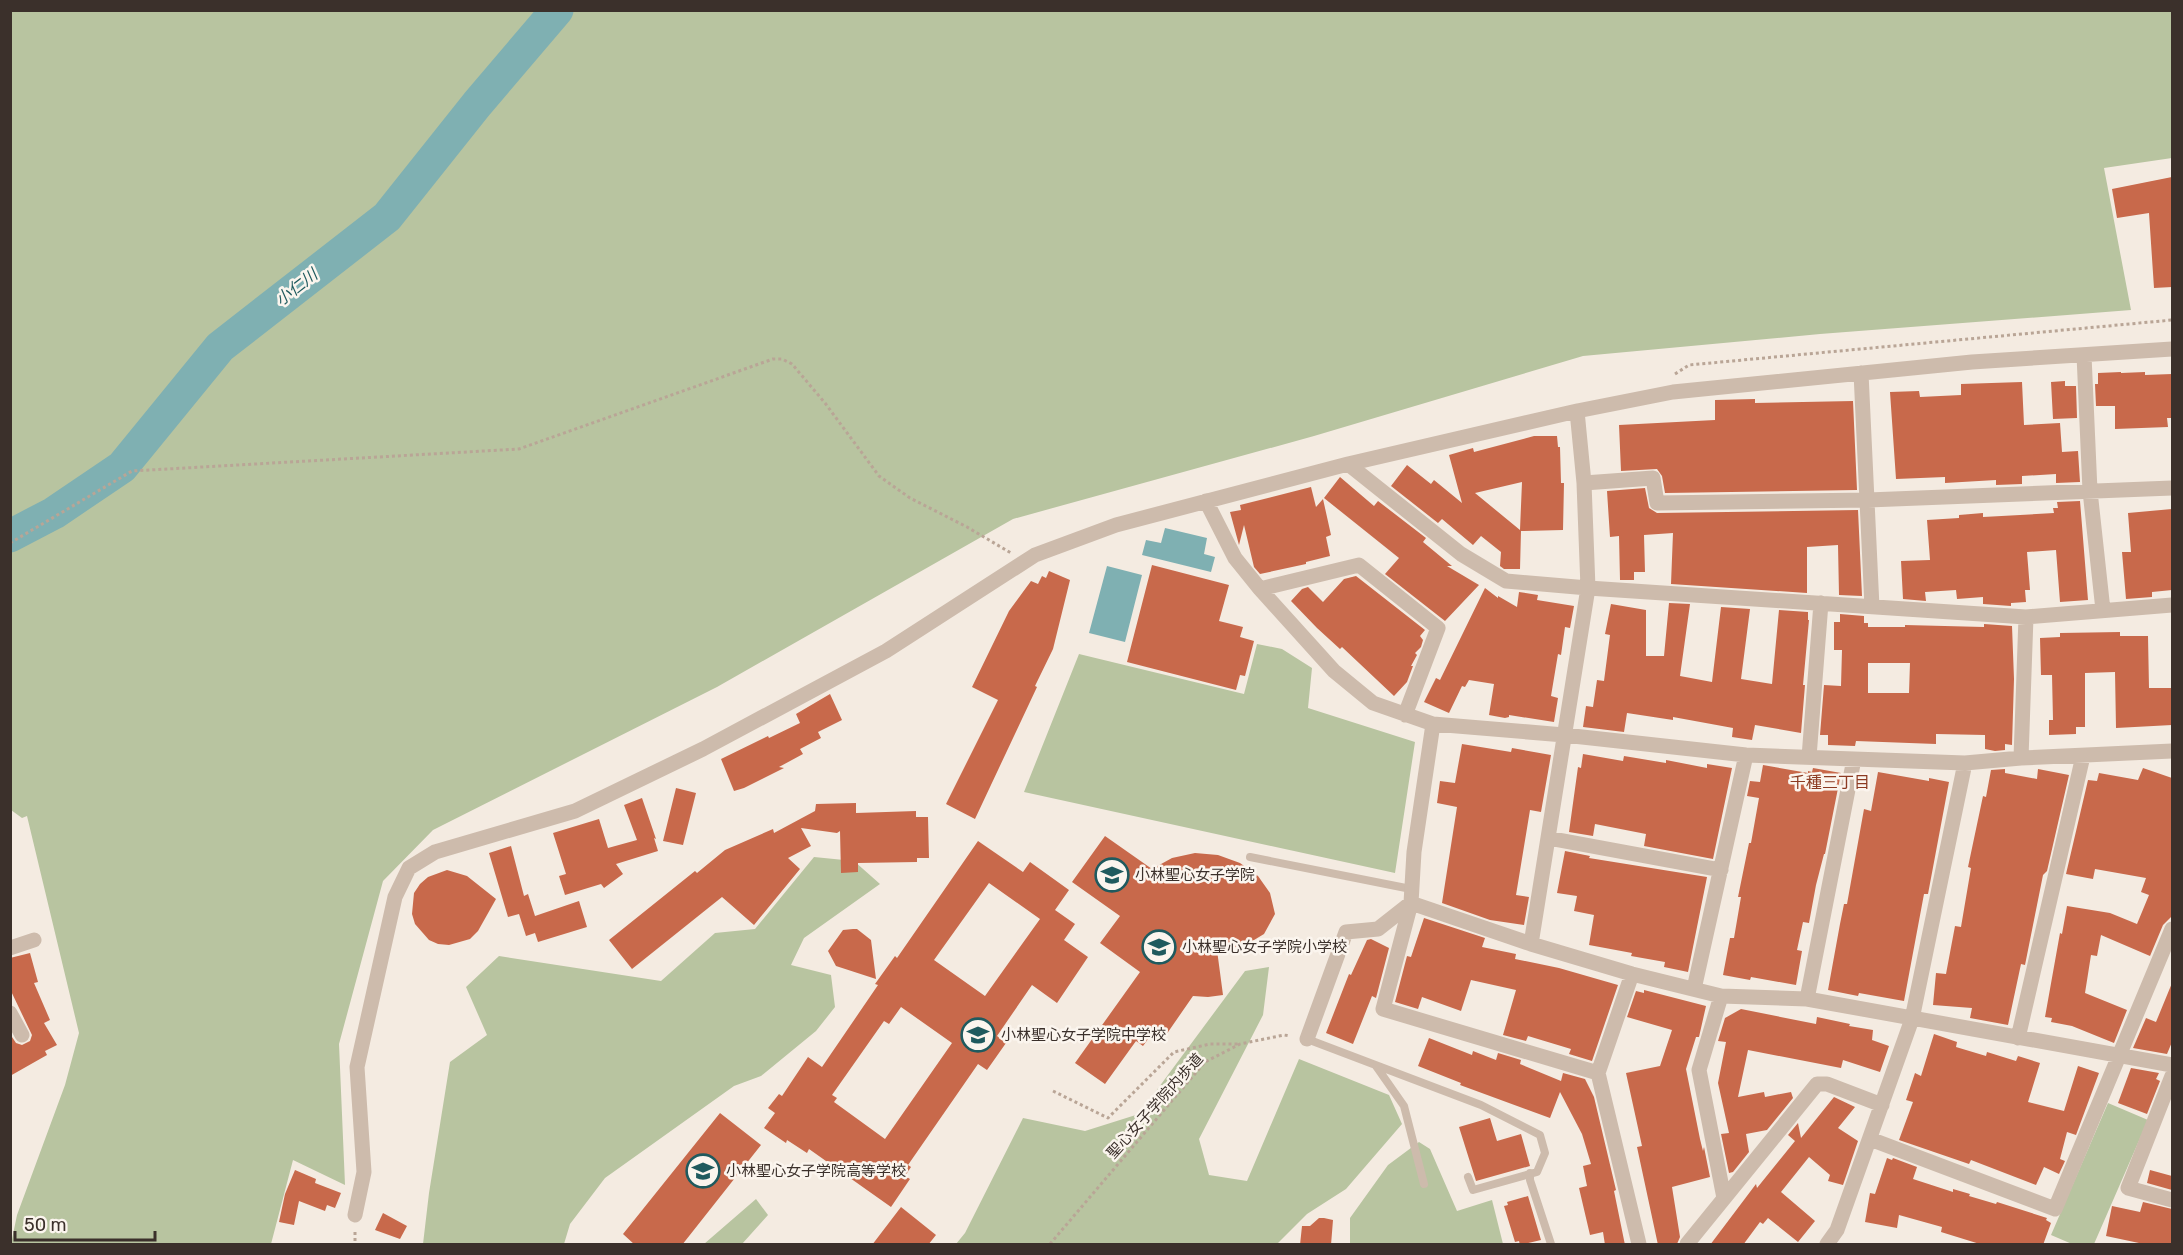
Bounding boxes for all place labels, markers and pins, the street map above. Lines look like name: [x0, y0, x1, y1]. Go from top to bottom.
school or university icon: 小林聖心女子学院: [1094, 857, 1130, 893]
place label: 小林聖心女子学院: [1135, 866, 1255, 884]
school or university icon: 小林聖心女子学院小学校: [1141, 929, 1177, 965]
place label: 小林聖心女子学院小学校: [1182, 938, 1347, 956]
school or university icon: 小林聖心女子学院中学校: [960, 1017, 996, 1053]
place label: 小林聖心女子学院中学校: [1001, 1026, 1166, 1044]
school or university icon: 小林聖心女子学院高等学校: [685, 1153, 721, 1189]
place label: 小林聖心女子学院高等学校: [726, 1162, 906, 1180]

